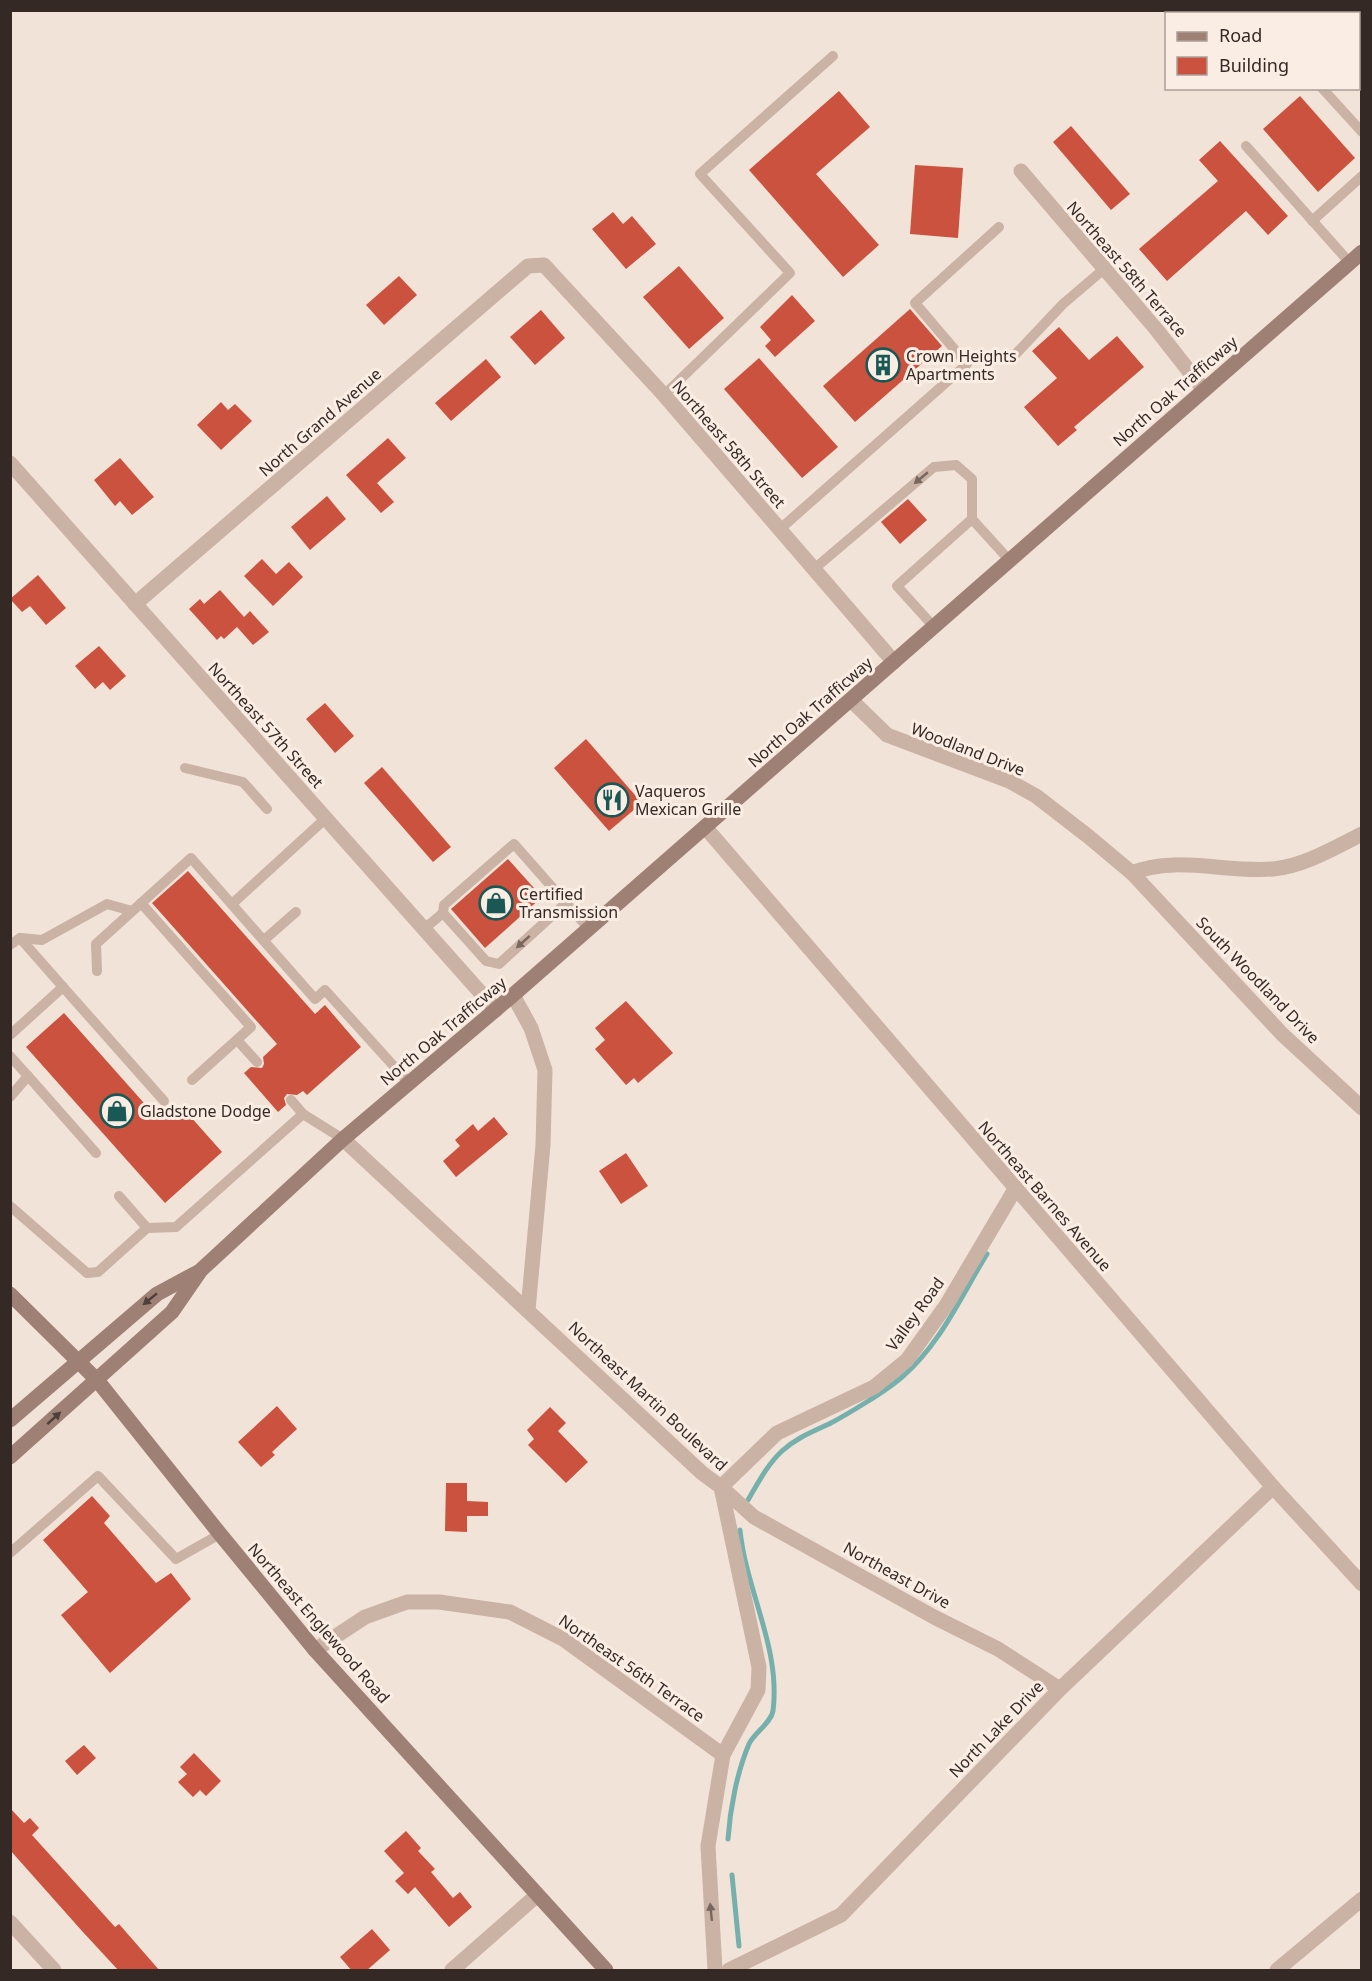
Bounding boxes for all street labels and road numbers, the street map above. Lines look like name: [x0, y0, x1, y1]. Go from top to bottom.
street label: Northeast 58th Terrace: [1062, 196, 1192, 342]
street label: North Oak Trafficway: [1108, 330, 1243, 451]
street label: North Grand Avenue: [254, 363, 386, 481]
street label: Northeast 58th Street: [667, 375, 791, 513]
street label: North Oak Trafficway: [743, 651, 878, 772]
street label: Northeast 57th Street: [203, 657, 329, 793]
street label: Woodland Drive: [908, 717, 1028, 781]
street label: South Woodland Drive: [1192, 912, 1324, 1048]
street label: North Oak Trafficway: [375, 971, 511, 1090]
street label: Northeast Barnes Avenue: [974, 1116, 1116, 1276]
street label: Valley Road: [881, 1273, 949, 1355]
street label: Northeast Martin Boulevard: [564, 1316, 732, 1476]
street label: Northeast Drive: [840, 1536, 954, 1614]
street label: Northeast Englewood Road: [243, 1538, 395, 1708]
street label: Northeast 56th Terrace: [555, 1609, 709, 1727]
street label: North Lake Drive: [944, 1676, 1048, 1782]

